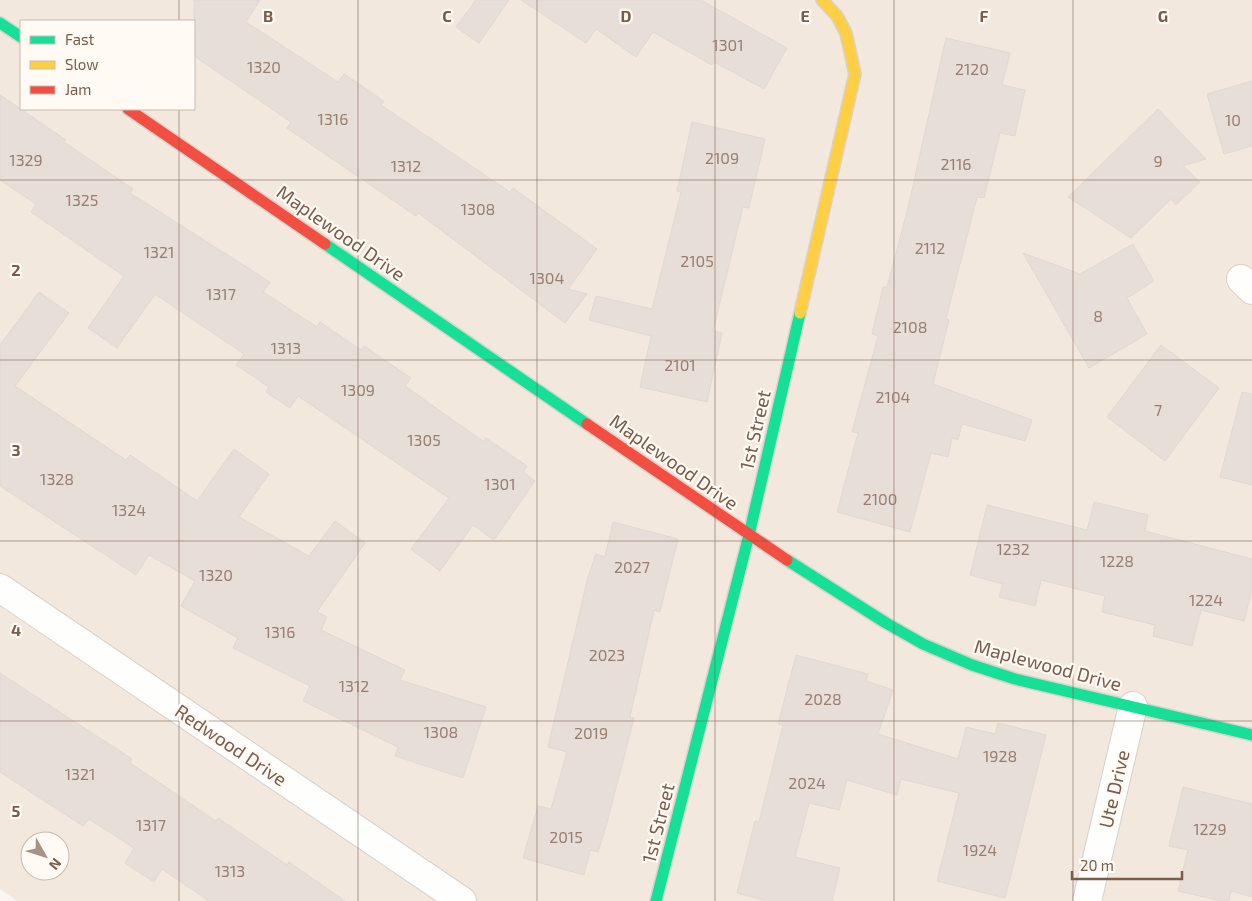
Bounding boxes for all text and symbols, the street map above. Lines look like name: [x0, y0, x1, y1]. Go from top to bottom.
text: B: [263, 6, 273, 25]
text: C: [442, 6, 452, 25]
text: D: [621, 6, 632, 25]
text: E: [800, 6, 810, 25]
text: F: [980, 6, 989, 25]
text: G: [1158, 6, 1168, 25]
legend: [20, 20, 195, 110]
text: Fast: [65, 30, 95, 48]
house number: 1301: [712, 35, 744, 54]
text: Slow: [65, 55, 99, 73]
house number: 1320: [247, 57, 281, 76]
house number: 2120: [955, 59, 989, 78]
text: Jam: [65, 80, 91, 98]
house number: 1316: [318, 109, 348, 128]
house number: 10: [1225, 110, 1241, 129]
house number: 2109: [705, 148, 739, 167]
house number: 1329: [9, 150, 43, 169]
house number: 9: [1153, 151, 1163, 170]
house number: 2116: [941, 154, 971, 173]
house number: 1312: [391, 156, 421, 175]
street label: Maplewood Drive: [273, 180, 410, 285]
house number: 1325: [66, 190, 98, 209]
house number: 1308: [461, 199, 495, 218]
house number: 2112: [915, 238, 945, 257]
house number: 1321: [144, 242, 174, 261]
house number: 2105: [680, 251, 714, 270]
text: 2: [11, 260, 21, 279]
house number: 1304: [530, 268, 565, 287]
house number: 1317: [206, 284, 236, 303]
house number: 8: [1093, 306, 1103, 325]
house number: 2108: [893, 317, 927, 336]
house number: 1313: [271, 338, 301, 357]
house number: 2101: [664, 355, 696, 374]
house number: 1309: [341, 380, 375, 399]
house number: 2104: [876, 387, 911, 406]
street label: 1st Street: [734, 388, 775, 472]
house number: 7: [1154, 400, 1162, 419]
street label: Maplewood Drive: [606, 409, 743, 514]
house number: 1305: [407, 430, 441, 449]
text: 3: [11, 440, 21, 459]
house number: 1328: [40, 469, 74, 488]
house number: 1301: [484, 474, 516, 493]
house number: 2100: [863, 489, 897, 508]
house number: 1324: [112, 500, 146, 519]
house number: 1232: [996, 539, 1030, 558]
house number: 1228: [1100, 551, 1134, 570]
house number: 2027: [614, 557, 650, 576]
house number: 1320: [199, 565, 233, 584]
house number: 1224: [1189, 590, 1223, 609]
text: 4: [11, 620, 21, 639]
house number: 1316: [265, 622, 295, 641]
street label: Maplewood Drive: [972, 634, 1124, 695]
house number: 2023: [589, 645, 625, 664]
house number: 1312: [339, 676, 369, 695]
house number: 2028: [804, 689, 842, 708]
street label: Redwood Drive: [171, 699, 292, 791]
house number: 1308: [424, 722, 458, 741]
house number: 2019: [574, 723, 608, 742]
house number: 1928: [983, 746, 1017, 765]
street label: Ute Drive: [1093, 748, 1134, 830]
house number: 1321: [65, 764, 95, 783]
house number: 2024: [788, 773, 826, 792]
street label: 1st Street: [636, 781, 679, 865]
text: 5: [12, 801, 21, 820]
house number: 1317: [136, 815, 166, 834]
house number: 1229: [1193, 819, 1227, 838]
house number: 2015: [549, 827, 583, 846]
north arrow: [20, 831, 70, 881]
house number: 1924: [963, 840, 997, 859]
scale bar: [1072, 848, 1182, 880]
text: N: [46, 855, 65, 874]
text: 20 m: [1080, 856, 1114, 874]
house number: 1313: [215, 861, 245, 880]

